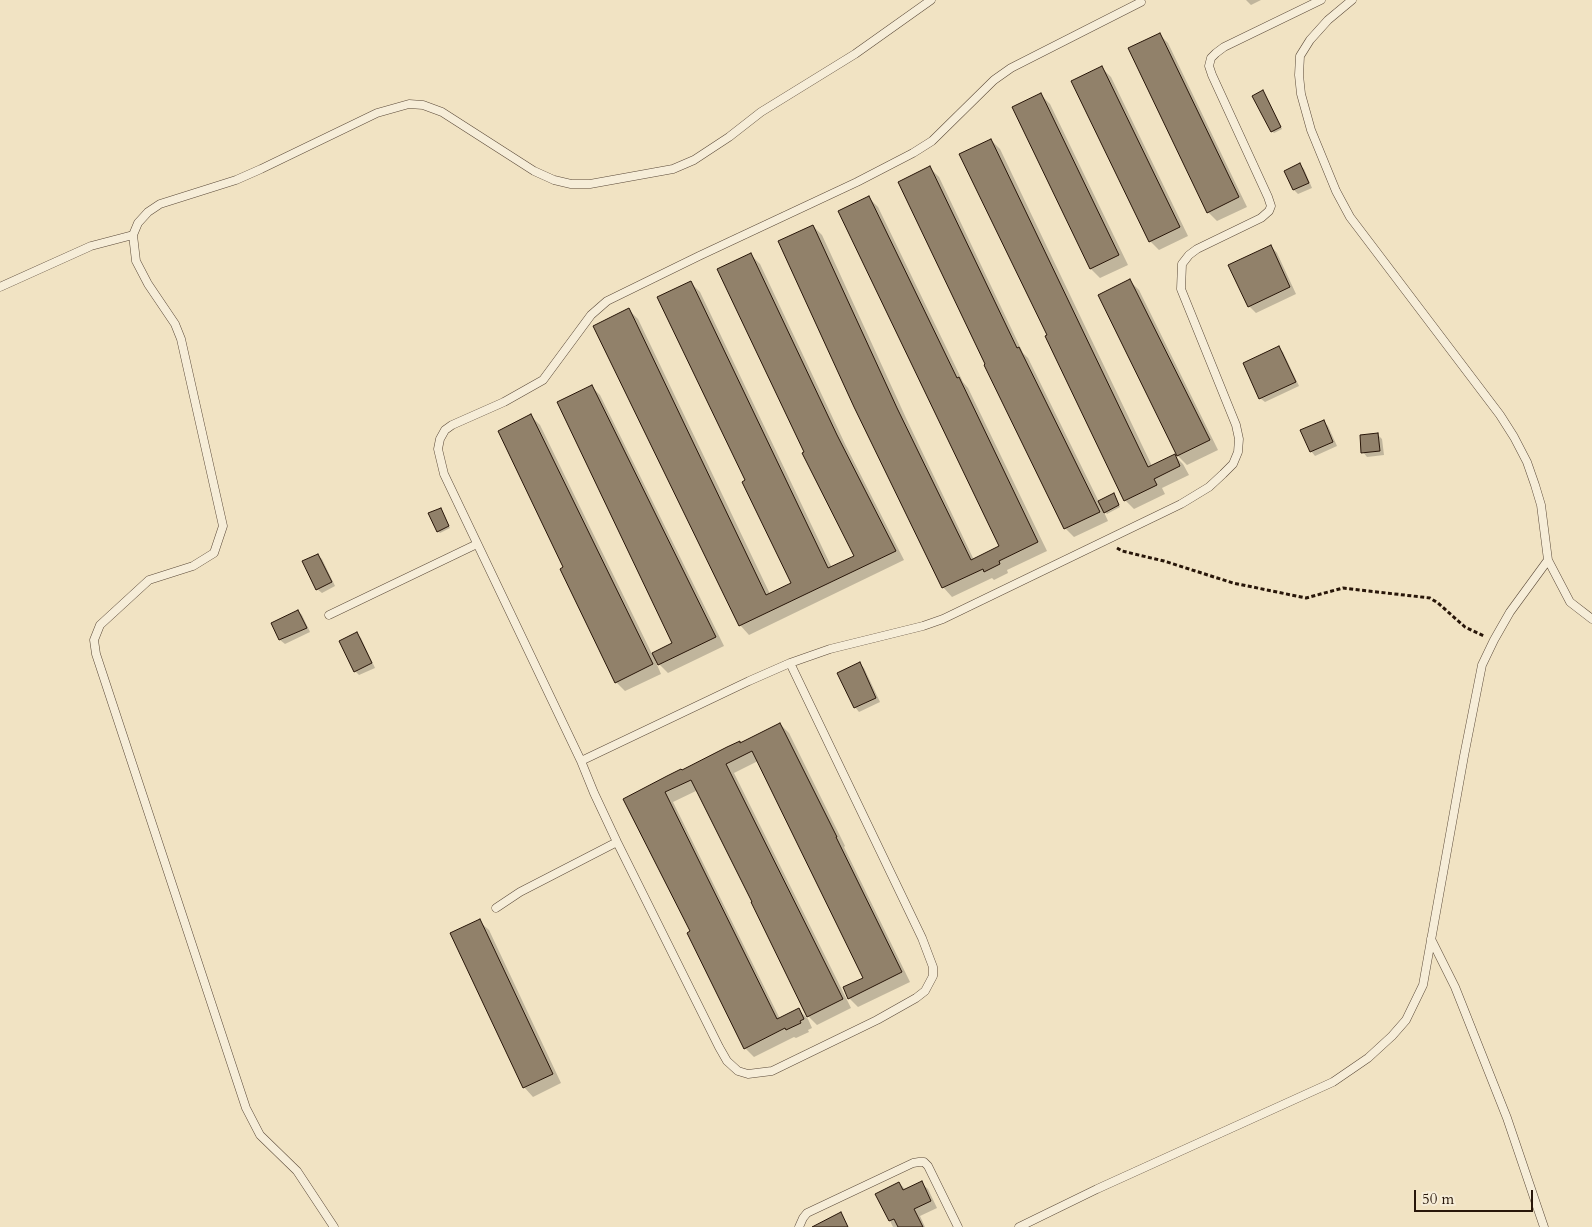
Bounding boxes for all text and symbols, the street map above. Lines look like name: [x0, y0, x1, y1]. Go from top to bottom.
scale bar: [1417, 1180, 1536, 1212]
text: 50 m: [1422, 1189, 1454, 1209]

